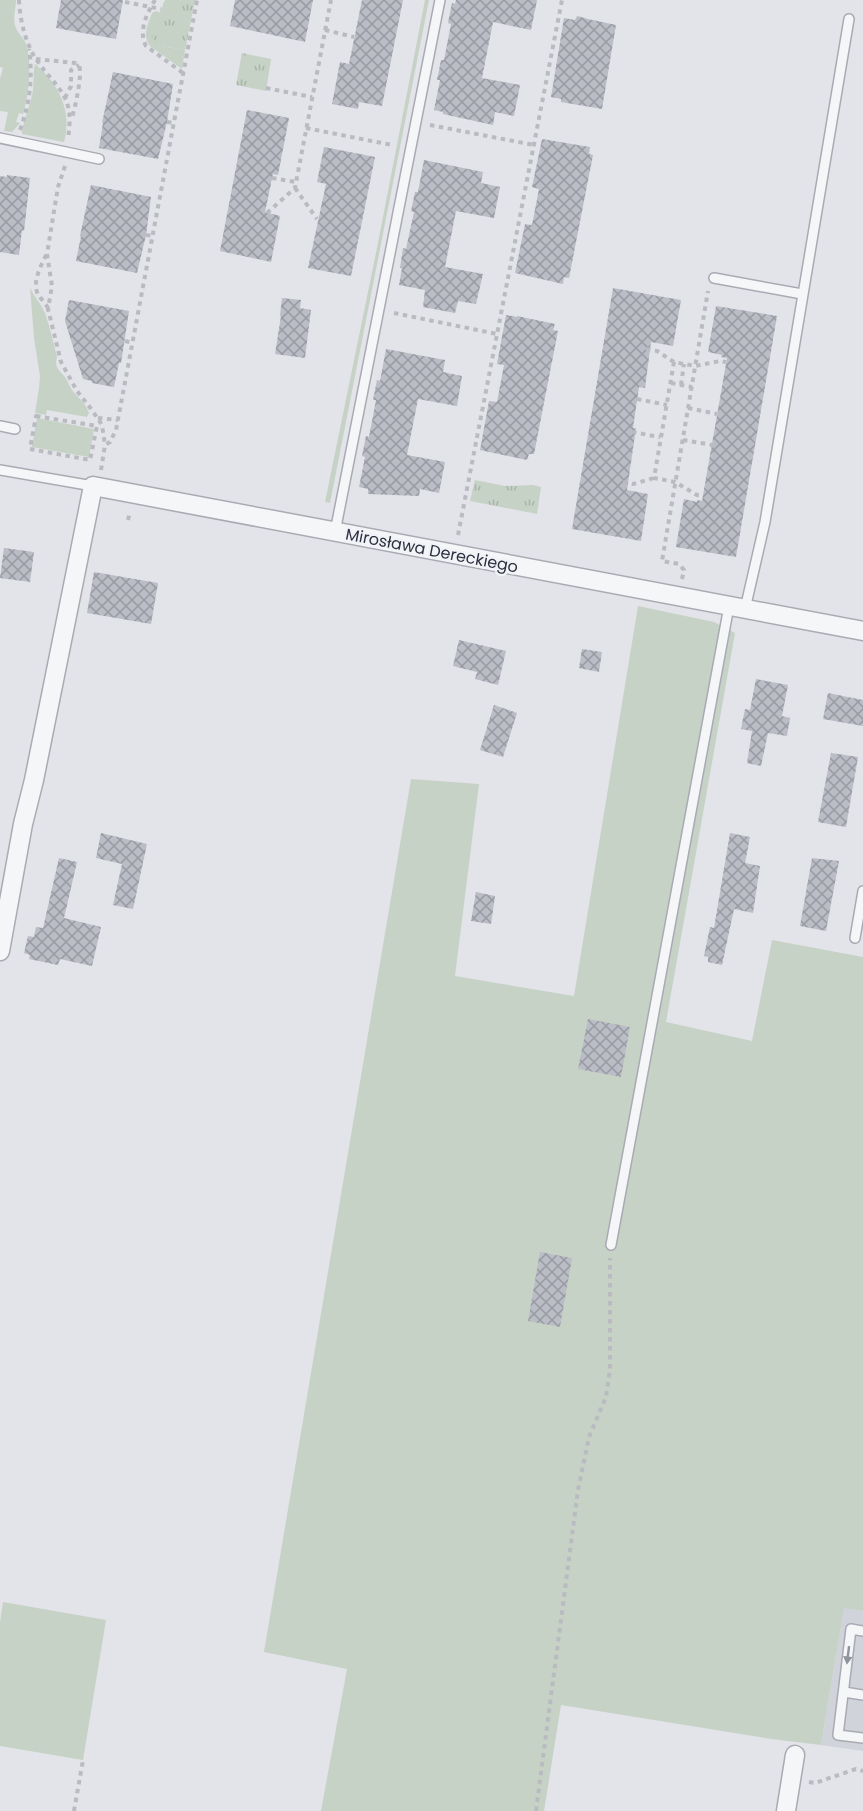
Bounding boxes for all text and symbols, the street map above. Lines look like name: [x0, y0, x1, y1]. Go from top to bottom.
street label: Mirosława Dereckiego: [344, 522, 520, 579]
one-way arrow: [843, 1645, 853, 1664]

